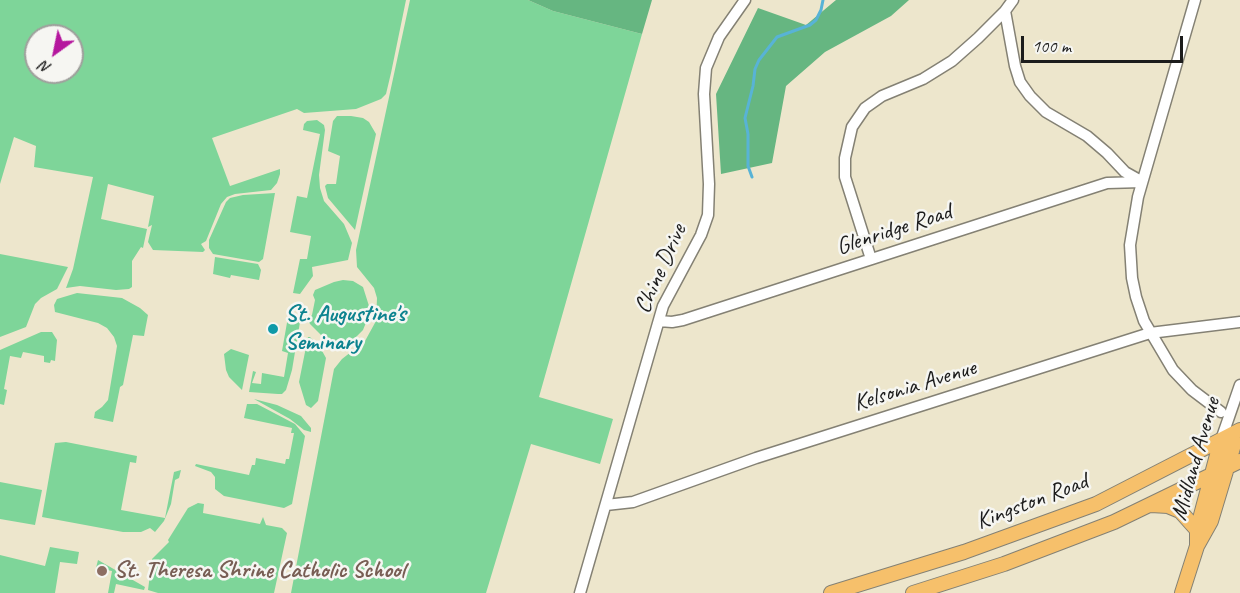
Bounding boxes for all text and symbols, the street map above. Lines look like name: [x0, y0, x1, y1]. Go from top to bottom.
north arrow: [24, 24, 84, 84]
scale bar: [1024, 24, 1186, 62]
text: 100 m: [1032, 35, 1071, 57]
text: N: [36, 56, 55, 79]
street label: Glenridge Road: [833, 198, 955, 262]
street label: Chine Drive: [629, 220, 693, 318]
place label: St. Augustine's Seminary: [285, 301, 406, 357]
marker: St. Augustine's Seminary: [266, 322, 280, 336]
street label: Kelsonia Avenue: [850, 354, 980, 418]
street label: Midland Avenue: [1165, 394, 1227, 524]
street label: Kingston Road: [972, 468, 1092, 536]
place label: St. Theresa Shrine Catholic School: [114, 557, 405, 585]
marker: St. Theresa Shrine Catholic School: [95, 564, 109, 578]

